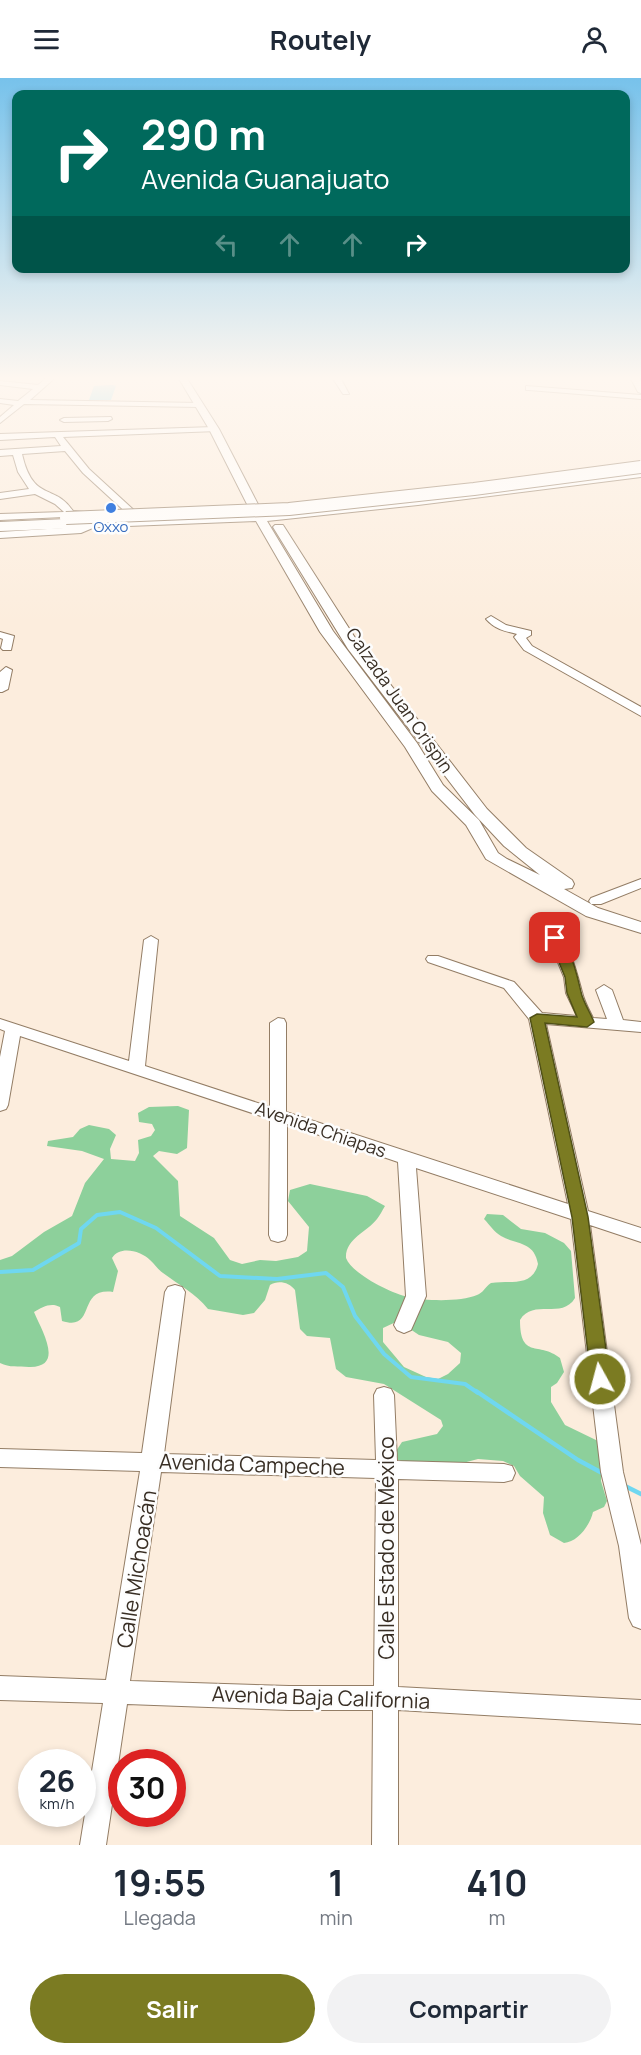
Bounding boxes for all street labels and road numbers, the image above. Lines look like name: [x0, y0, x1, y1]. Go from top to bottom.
street label: Calzada Juan Crispin: [341, 623, 459, 777]
street label: Avenida Chiapas: [252, 1095, 390, 1163]
street label: Calle Estado de México: [372, 1436, 400, 1660]
street label: Avenida Campeche: [159, 1447, 345, 1481]
street label: Calle Michoacán: [110, 1488, 162, 1650]
street label: Avenida Baja California: [211, 1679, 431, 1715]

